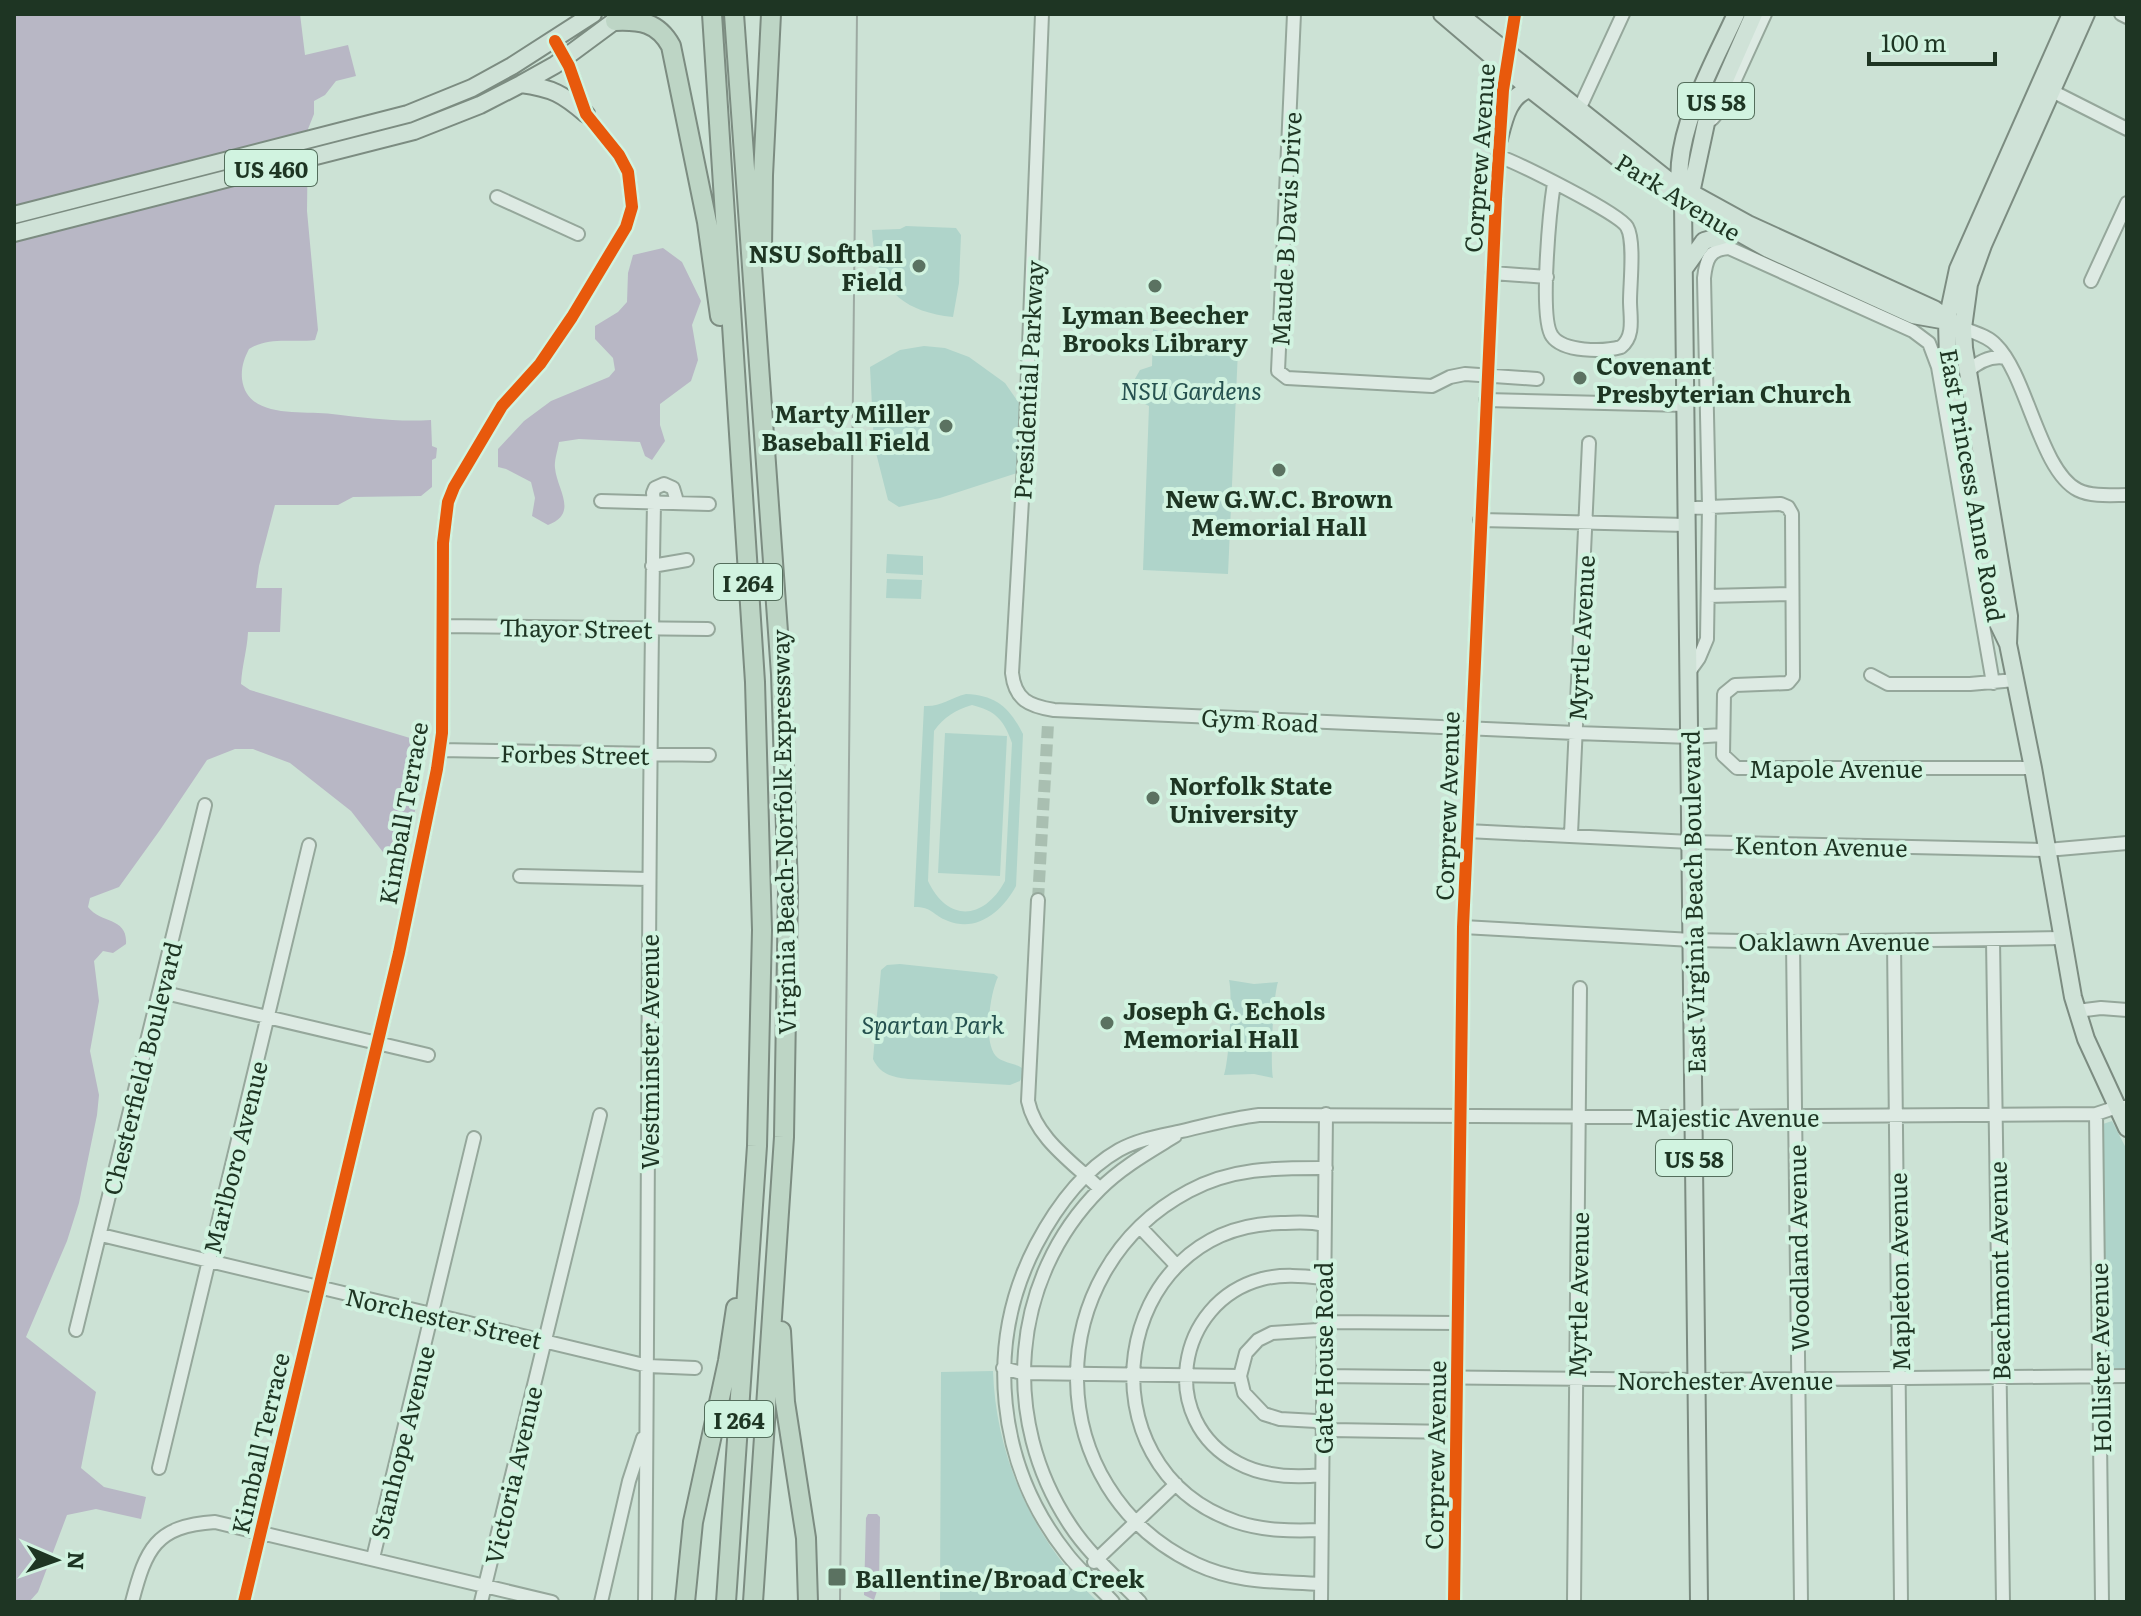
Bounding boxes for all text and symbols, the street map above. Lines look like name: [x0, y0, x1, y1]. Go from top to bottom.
scale bar: [1869, 16, 1995, 66]
text: 100 m: [1881, 24, 1947, 59]
street label: Corprew Avenue: [1454, 62, 1502, 254]
road number: US 58: [1678, 83, 1754, 119]
street label: Maude B Davis Drive: [1261, 111, 1309, 347]
street label: Park Avenue: [1610, 144, 1748, 248]
road number: US 460: [225, 150, 317, 186]
place label: NSU Softball Field: [748, 235, 903, 298]
marker: NSU Softball Field: [910, 257, 928, 275]
street label: Presidential Parkway: [1003, 259, 1051, 501]
marker: Lyman Beecher Brooks Library: [1146, 277, 1164, 295]
place label: Lyman Beecher Brooks Library: [1061, 296, 1249, 359]
street label: East Princess Anne Road: [1933, 346, 2015, 625]
place label: Covenant Presbyterian Church: [1596, 347, 1851, 410]
marker: Covenant Presbyterian Church: [1571, 369, 1589, 387]
park label: NSU Gardens: [1120, 372, 1262, 407]
place label: Marty Miller Baseball Field: [761, 395, 930, 458]
marker: Marty Miller Baseball Field: [937, 417, 955, 435]
marker: New G.W.C. Brown Memorial Hall: [1270, 461, 1288, 479]
place label: New G.W.C. Brown Memorial Hall: [1165, 480, 1393, 543]
street label: Myrtle Avenue: [1558, 554, 1602, 722]
road number: I 264: [714, 564, 782, 600]
street label: Thayor Street: [499, 608, 653, 646]
street label: Virginia Beach-Norfolk Expressway: [761, 629, 803, 1035]
street label: Gym Road: [1200, 698, 1320, 740]
street label: Corprew Avenue: [1425, 711, 1467, 901]
street label: Kimball Terrace: [369, 719, 435, 907]
street label: East Virginia Beach Boulevard: [1671, 730, 1712, 1074]
street label: Forbes Street: [500, 734, 650, 772]
street label: Mapole Avenue: [1749, 750, 1923, 785]
place label: Norfolk State University: [1169, 767, 1332, 830]
marker: Norfolk State University: [1144, 789, 1162, 807]
street label: Kenton Avenue: [1734, 826, 1908, 864]
street label: Oaklawn Avenue: [1738, 923, 1930, 958]
street label: Westminster Avenue: [631, 934, 666, 1170]
street label: Chesterfield Boulevard: [93, 937, 190, 1198]
place label: Joseph G. Echols Memorial Hall: [1123, 992, 1325, 1055]
park label: Spartan Park: [862, 1006, 1005, 1041]
marker: Joseph G. Echols Memorial Hall: [1098, 1014, 1116, 1032]
street label: Marlboro Avenue: [193, 1057, 275, 1257]
street label: Majestic Avenue: [1634, 1099, 1820, 1134]
road number: US 58: [1656, 1140, 1732, 1176]
street label: Woodland Avenue: [1778, 1144, 1816, 1352]
street label: Beachmont Avenue: [1979, 1161, 2017, 1381]
street label: Mapleton Avenue: [1879, 1172, 1917, 1372]
street label: Myrtle Avenue: [1558, 1212, 1596, 1378]
street label: Gate House Road: [1305, 1261, 1340, 1454]
street label: Hollister Avenue: [2080, 1262, 2118, 1454]
street label: Norchester Street: [342, 1277, 546, 1357]
street label: Stanhope Avenue: [360, 1342, 442, 1542]
street label: Kimball Terrace: [221, 1349, 297, 1537]
street label: Corprew Avenue: [1415, 1360, 1453, 1550]
street label: Norchester Avenue: [1617, 1362, 1833, 1397]
street label: Victoria Avenue: [474, 1382, 550, 1568]
road number: I 264: [705, 1401, 773, 1437]
north arrow: [16, 1520, 96, 1600]
text: N: [61, 1551, 94, 1571]
place label: Ballentine/Broad Creek: [855, 1560, 1145, 1595]
marker: Ballentine/Broad Creek: [826, 1566, 848, 1588]

